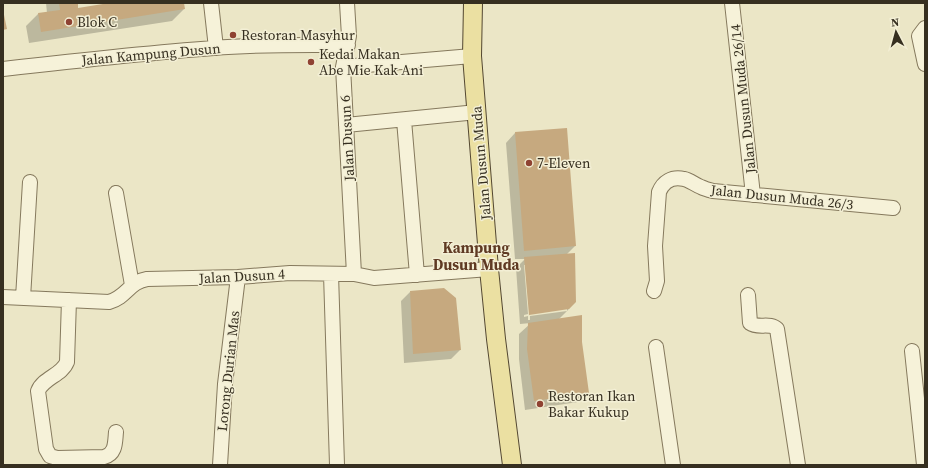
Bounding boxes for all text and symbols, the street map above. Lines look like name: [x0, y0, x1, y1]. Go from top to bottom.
place label: Blok C: [77, 12, 117, 32]
north arrow: [876, 12, 916, 52]
text: N: [890, 15, 900, 30]
marker: Blok C: [64, 17, 74, 27]
street label: Jalan Dusun Muda 26/14: [725, 23, 761, 176]
place label: Restoran Masyhur: [241, 25, 355, 45]
marker: Restoran Masyhur: [228, 30, 238, 40]
street label: Jalan Kampung Dusun: [80, 38, 222, 70]
place label: Kedai Makan Abe Mie Kak Ani: [319, 44, 423, 80]
marker: Kedai Makan Abe Mie Kak Ani: [306, 57, 316, 67]
street label: Jalan Dusun 6: [335, 95, 359, 182]
street label: Jalan Dusun Muda: [466, 104, 496, 222]
place label: 7-Eleven: [537, 153, 591, 173]
marker: 7-Eleven: [524, 158, 534, 168]
street label: Jalan Dusun Muda 26/3: [709, 179, 854, 214]
district label: Kampung Dusun Muda: [433, 237, 520, 275]
street label: Jalan Dusun 4: [198, 264, 285, 288]
street label: Lorong Durian Mas: [212, 310, 244, 432]
place label: Restoran Ikan Bakar Kukup: [548, 386, 636, 422]
marker: Restoran Ikan Bakar Kukup: [535, 399, 545, 409]

